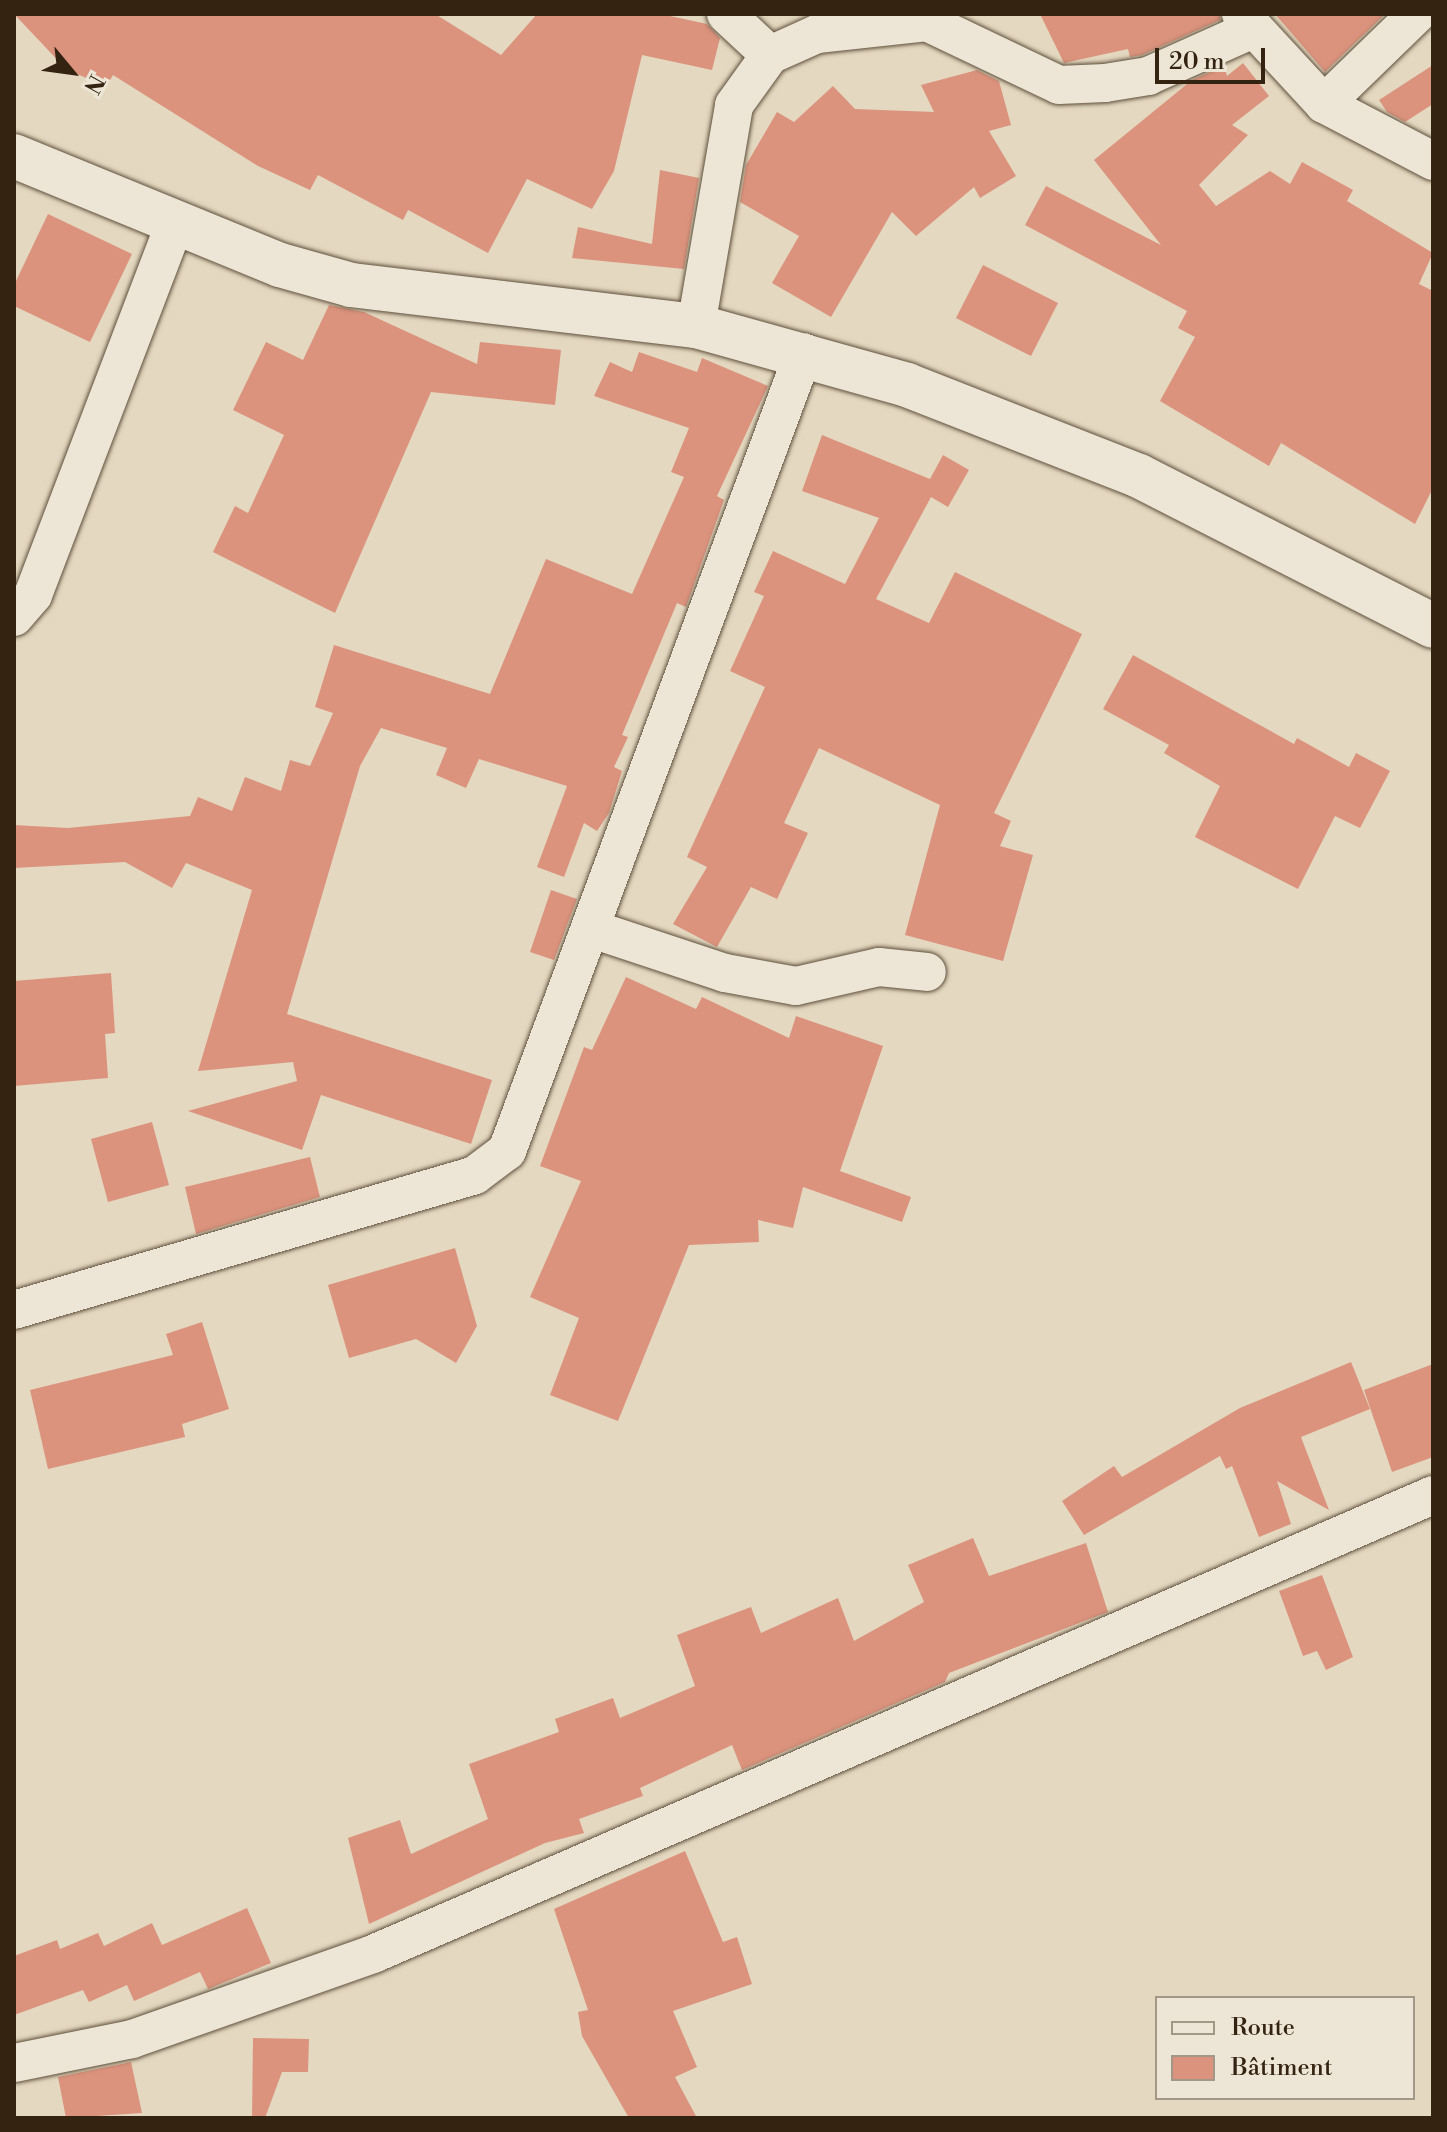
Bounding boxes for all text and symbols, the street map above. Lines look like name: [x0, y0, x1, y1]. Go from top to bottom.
north arrow: [32, 32, 112, 112]
scale bar: [1159, 32, 1269, 82]
text: 20 m: [1169, 47, 1225, 77]
text: N: [77, 70, 109, 98]
legend: [1155, 1996, 1415, 2100]
text: Route: [1231, 2013, 1295, 2043]
text: Bâtiment: [1231, 2053, 1332, 2083]

